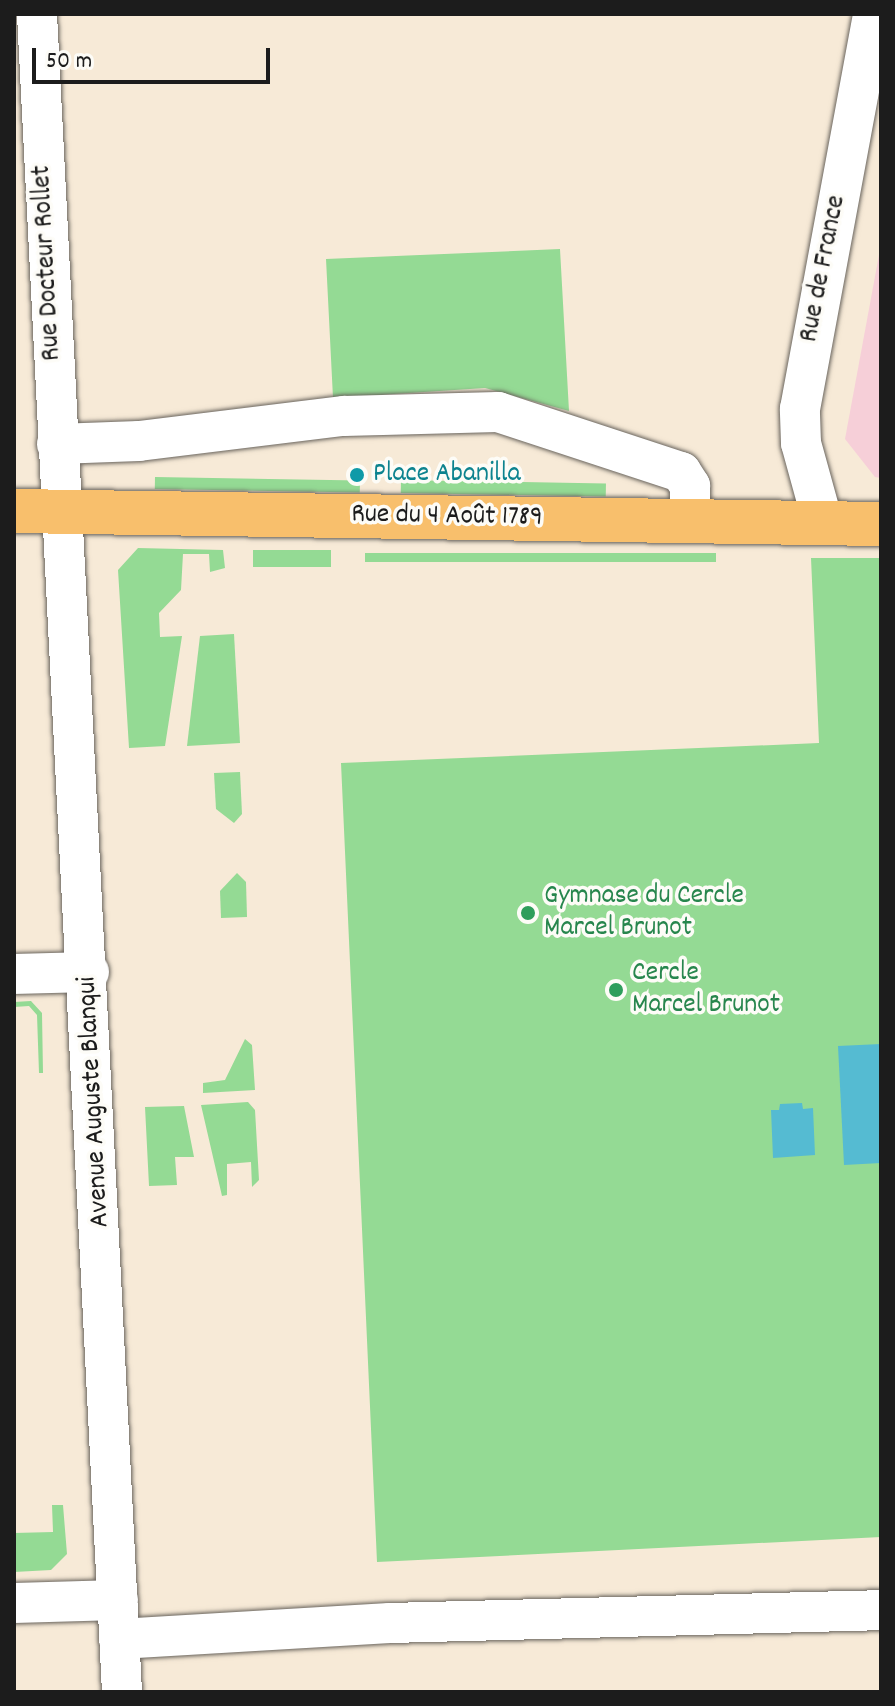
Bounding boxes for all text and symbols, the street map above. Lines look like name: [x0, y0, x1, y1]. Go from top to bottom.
scale bar: [36, 32, 274, 82]
text: 50 m: [46, 45, 92, 79]
street label: Rue Docteur Rollet: [26, 164, 70, 362]
street label: Rue de France: [793, 193, 855, 345]
place label: Place Abanilla: [373, 458, 521, 492]
marker: Place Abanilla: [348, 466, 366, 484]
street label: Rue du 4 Août 1789: [351, 499, 543, 535]
place label: Gymnase du Cercle Marcel Brunot: [544, 880, 744, 946]
marker: Gymnase du Cercle Marcel Brunot: [519, 904, 537, 922]
place label: Cercle Marcel Brunot: [632, 957, 780, 1023]
street label: Avenue Auguste Blanqui: [72, 976, 118, 1228]
marker: Cercle Marcel Brunot: [607, 981, 625, 999]

